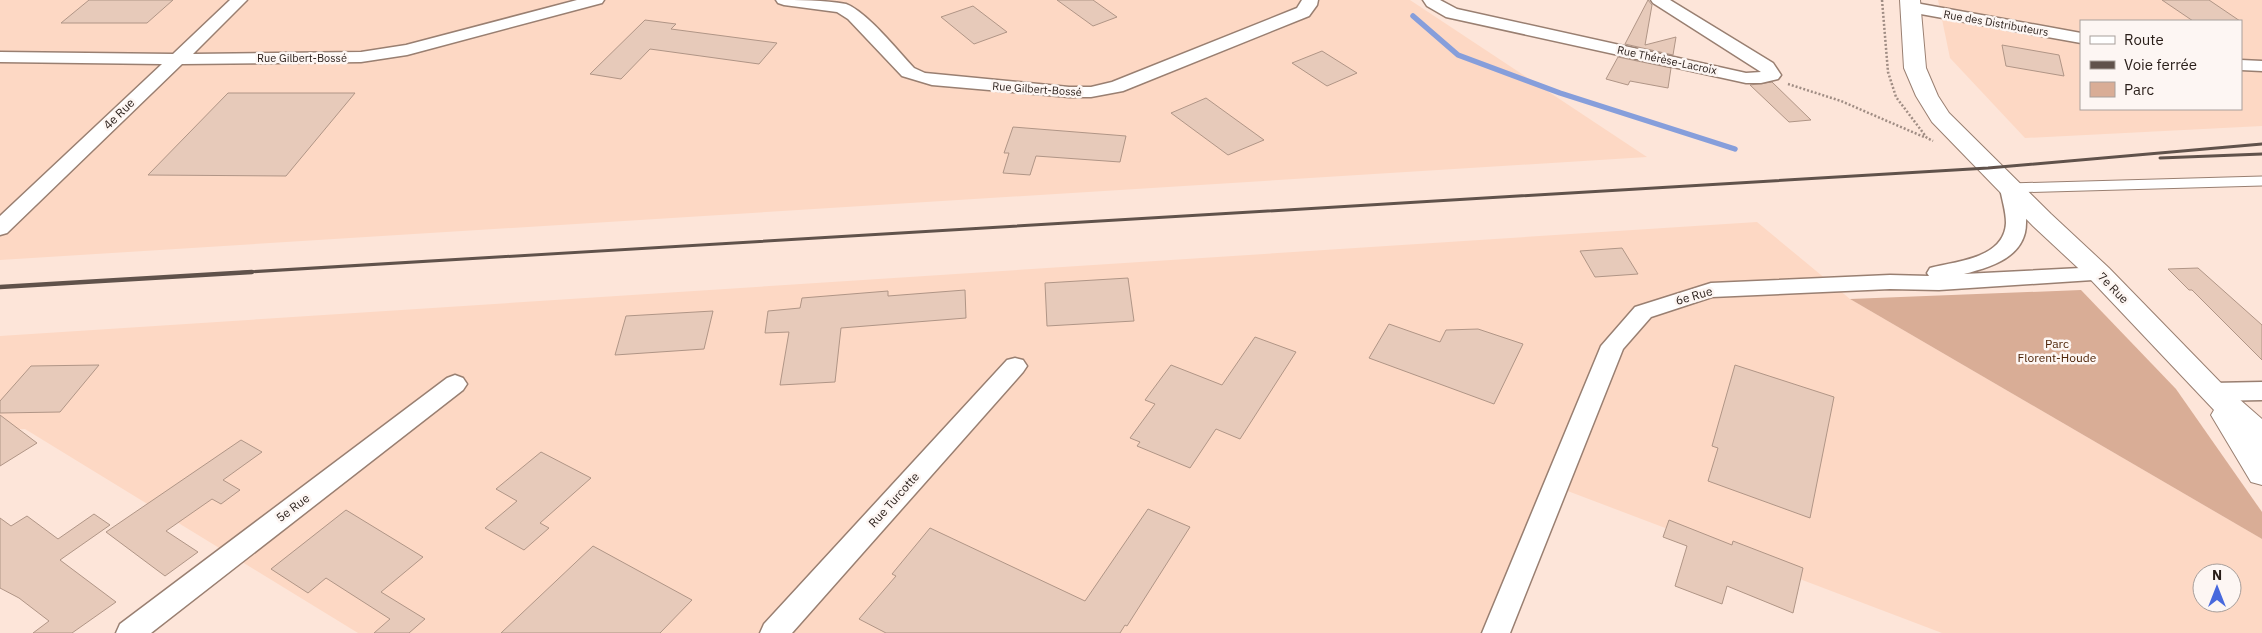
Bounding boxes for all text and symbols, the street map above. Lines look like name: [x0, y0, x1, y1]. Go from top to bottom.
street label: Rue des Distributeurs: [1942, 7, 2050, 39]
legend: [2080, 20, 2242, 110]
text: Route: [2124, 30, 2164, 49]
street label: Rue Thérèse-Lacroix: [1616, 43, 1719, 78]
street label: Rue Gilbert-Bossé: [257, 51, 347, 65]
text: Voie ferrée: [2124, 55, 2197, 74]
street label: Rue Gilbert-Bossé: [992, 79, 1082, 99]
text: Parc: [2124, 80, 2154, 99]
street label: 4e Rue: [100, 95, 138, 132]
street label: 7e Rue: [2095, 269, 2132, 307]
street label: 6e Rue: [1674, 283, 1714, 308]
park label: Parc Florent-Houde: [2018, 336, 2097, 365]
street label: Rue Turcotte: [865, 469, 923, 530]
street label: 5e Rue: [273, 490, 313, 525]
north arrow: [2192, 563, 2242, 613]
text: N: [2212, 566, 2222, 584]

